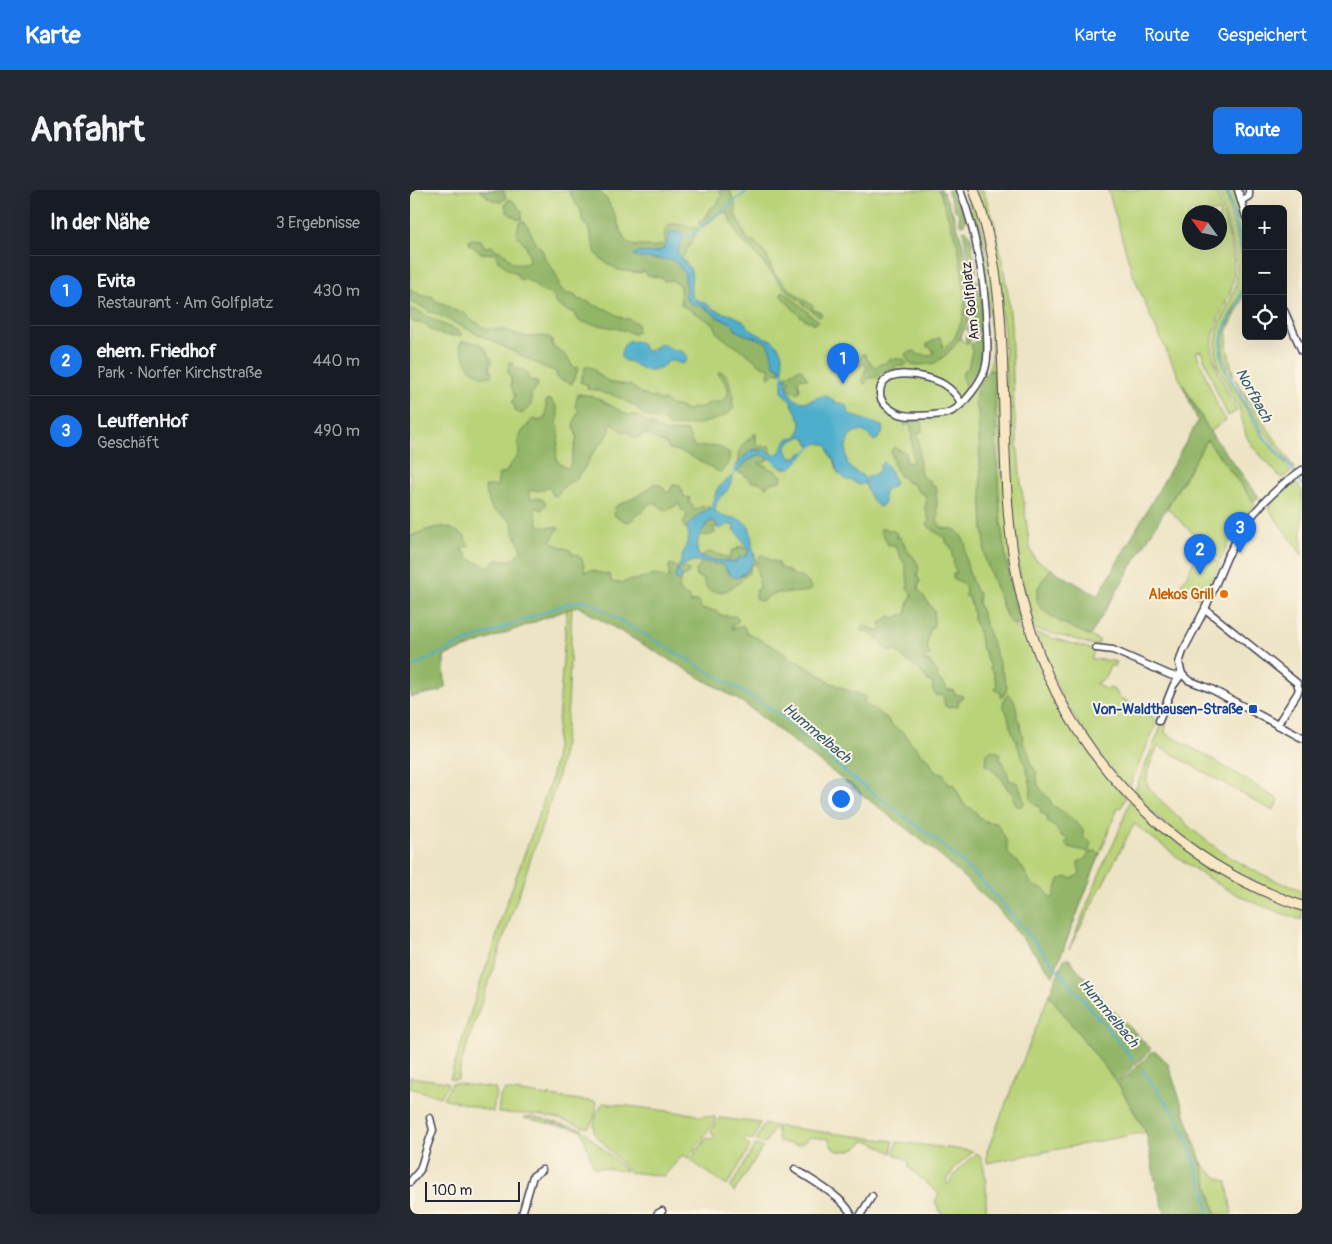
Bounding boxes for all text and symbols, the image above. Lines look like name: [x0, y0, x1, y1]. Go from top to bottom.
text: Karte: [25, 21, 81, 50]
text: Karte: [1074, 24, 1116, 47]
text: Route: [1144, 24, 1189, 47]
text: Gespeichert: [1217, 24, 1307, 47]
button: Route: [1213, 107, 1302, 154]
text: Anfahrt: [30, 108, 145, 152]
north arrow: [1182, 205, 1227, 250]
map controls: [1242, 205, 1287, 340]
button: +: [1242, 205, 1287, 250]
text: In der Nähe: [50, 209, 150, 236]
text: 3 Ergebnisse: [276, 213, 360, 233]
button: −: [1242, 250, 1287, 295]
street label: Am Golfplatz: [958, 261, 983, 341]
text: Evita: [97, 269, 135, 293]
text: 1: [63, 281, 69, 301]
text: 430 m: [313, 281, 360, 301]
text: Restaurant · Am Golfplatz: [97, 293, 273, 313]
button: locate: [1242, 295, 1287, 340]
text: ehem. Friedhof: [97, 339, 217, 363]
pin: 1: [827, 343, 859, 384]
text: 2: [62, 351, 70, 371]
text: 440 m: [313, 351, 360, 371]
text: Park · Norfer Kirchstraße: [97, 363, 262, 383]
water label: Norfbach: [1231, 365, 1277, 426]
text: LeuffenHof: [97, 409, 189, 433]
text: 3: [62, 421, 70, 441]
text: 490 m: [314, 421, 360, 441]
text: Geschäft: [97, 433, 159, 453]
pin: 3: [1224, 512, 1256, 553]
pin: 2: [1184, 534, 1216, 575]
place label: Alekos Grill: [1149, 586, 1214, 603]
marker: Alekos Grill: [1218, 588, 1230, 600]
water label: Hummelbach: [779, 699, 855, 768]
place label: Von-Waldthausen-Straße: [1093, 701, 1244, 718]
marker: Von-Waldthausen-Straße: [1247, 703, 1259, 715]
your location: [828, 786, 854, 812]
water label: Hummelbach: [1075, 975, 1143, 1052]
scale bar: [425, 1179, 520, 1202]
text: 100 m: [432, 1182, 472, 1199]

